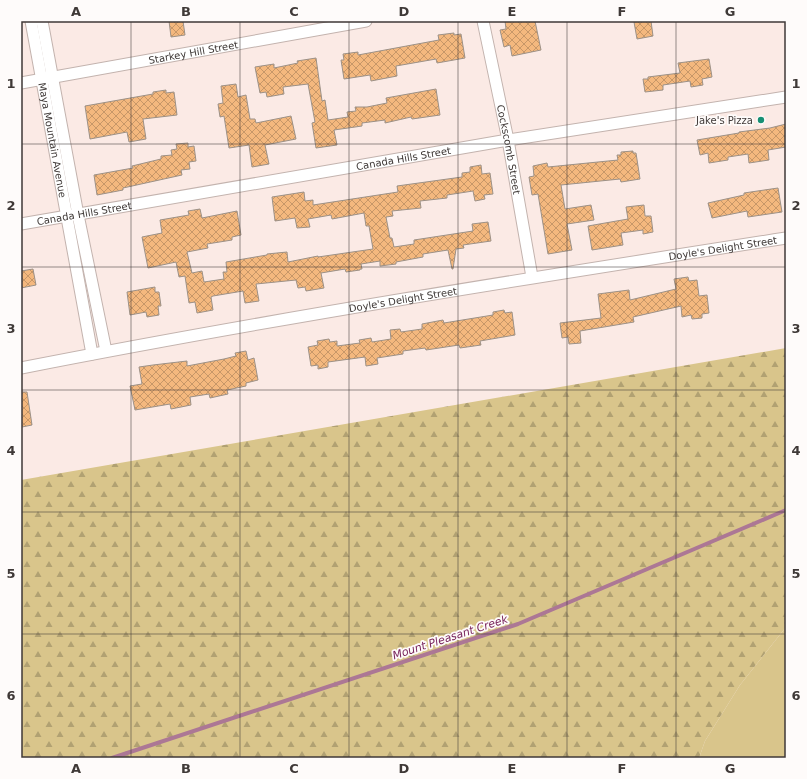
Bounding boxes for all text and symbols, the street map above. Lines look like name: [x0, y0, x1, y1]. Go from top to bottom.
text: A: [71, 4, 81, 19]
text: B: [181, 4, 191, 19]
text: C: [289, 4, 299, 19]
text: D: [399, 4, 410, 19]
text: E: [508, 4, 516, 19]
text: F: [618, 4, 626, 19]
text: G: [725, 4, 735, 19]
street label: Starkey Hill Street: [148, 39, 239, 66]
text: 1: [6, 76, 16, 91]
text: 1: [791, 76, 801, 91]
street label: Maya Mountain Avenue: [36, 82, 68, 199]
street label: Cockscomb Street: [495, 104, 522, 195]
place label: Jake's Pizza: [695, 115, 753, 126]
marker: Jake's Pizza: [756, 115, 766, 125]
street label: Canada Hills Street: [355, 145, 452, 172]
text: 2: [6, 198, 16, 213]
text: 2: [791, 198, 801, 213]
street label: Canada Hills Street: [36, 200, 132, 227]
street label: Doyle's Delight Street: [668, 234, 778, 262]
street label: Doyle's Delight Street: [348, 285, 458, 314]
text: 3: [6, 321, 16, 336]
text: 3: [791, 321, 801, 336]
text: 4: [6, 443, 16, 458]
text: 4: [791, 443, 801, 458]
text: 5: [6, 566, 16, 581]
text: 5: [791, 566, 801, 581]
water label: Mount Pleasant Creek: [391, 612, 510, 662]
text: 6: [6, 688, 16, 703]
text: 6: [791, 688, 801, 703]
text: A: [71, 761, 81, 776]
text: B: [181, 761, 191, 776]
text: C: [289, 761, 299, 776]
text: D: [399, 761, 410, 776]
text: E: [508, 761, 516, 776]
text: F: [618, 761, 626, 776]
text: G: [725, 761, 735, 776]

